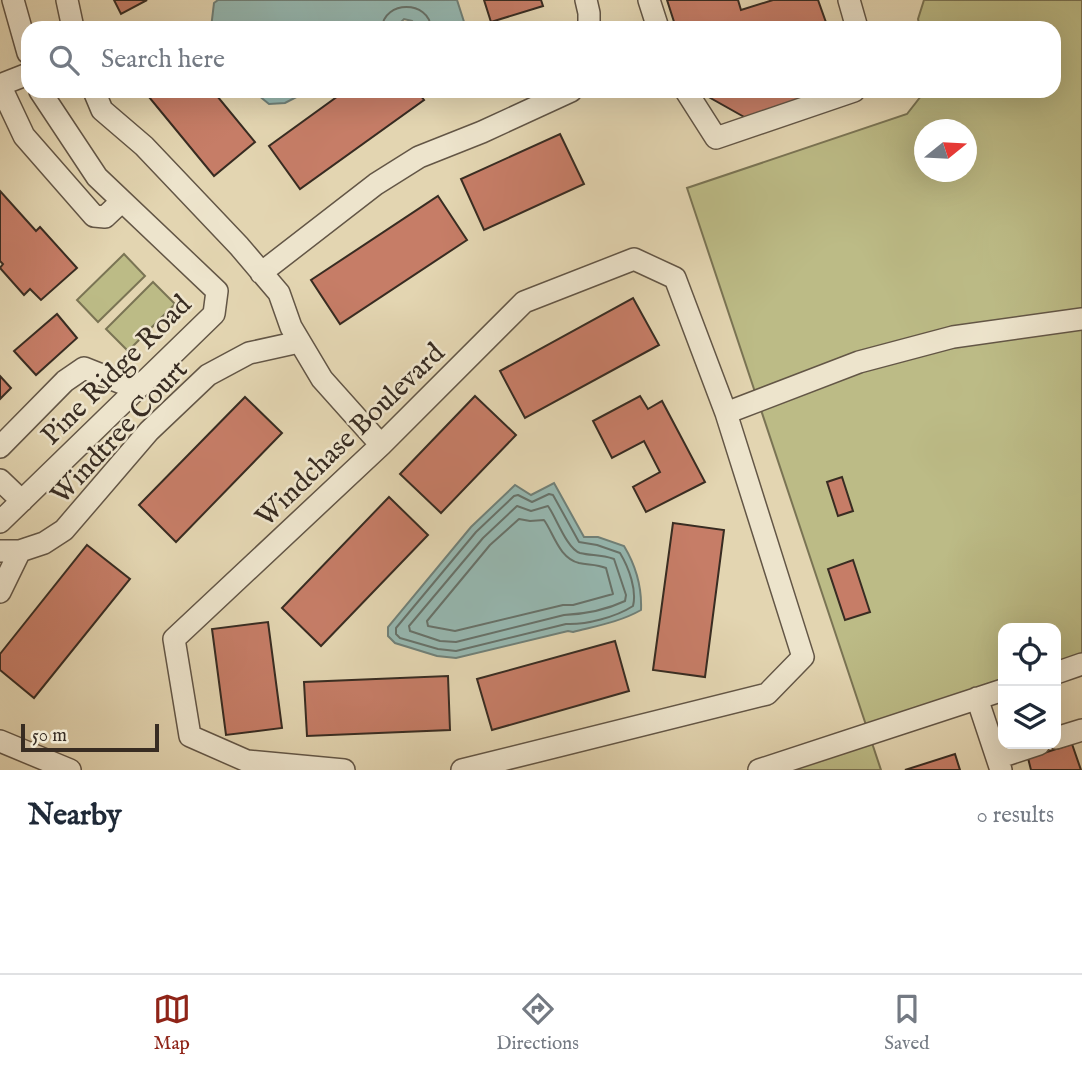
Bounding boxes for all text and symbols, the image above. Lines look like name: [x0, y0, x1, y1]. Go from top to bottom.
search box: [21, 21, 1061, 98]
icon: search: [45, 41, 83, 79]
text: Search here: [101, 43, 225, 76]
north arrow: [914, 119, 977, 182]
street label: Pine Ridge Road: [34, 288, 199, 453]
street label: Windchase Boulevard: [249, 336, 453, 535]
street label: Windtree Court: [44, 353, 196, 512]
map controls: [998, 623, 1061, 749]
button: locate: [998, 623, 1061, 686]
button: layers: [998, 686, 1061, 749]
scale bar: [21, 721, 159, 753]
text: 50 m: [32, 724, 67, 748]
text: Nearby: [28, 797, 121, 835]
text: 0 results: [976, 801, 1054, 830]
tab: Map: [153, 990, 191, 1056]
tab: Directions: [496, 990, 579, 1056]
tab: Saved: [884, 990, 929, 1056]

